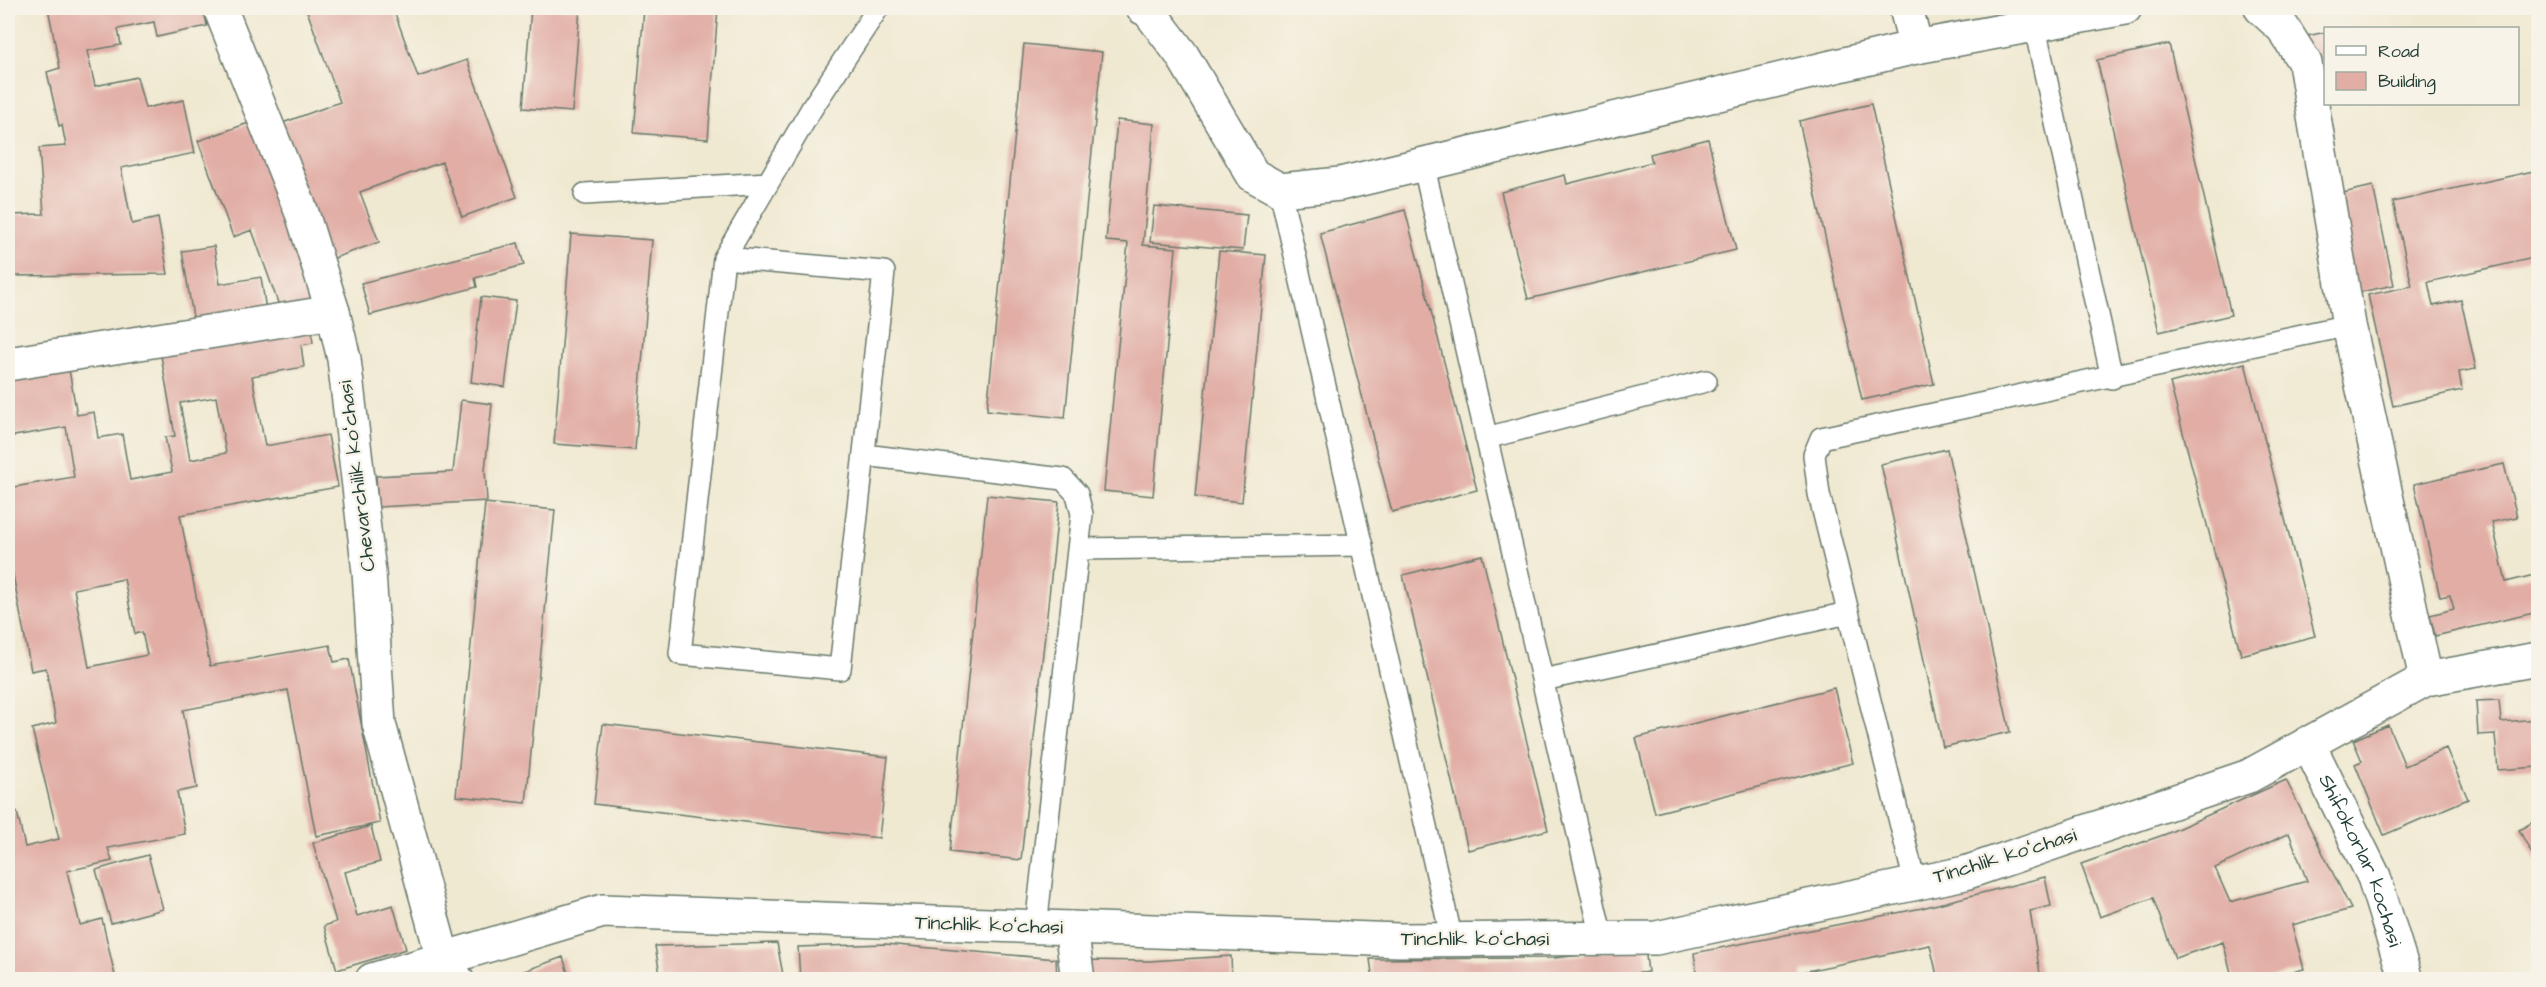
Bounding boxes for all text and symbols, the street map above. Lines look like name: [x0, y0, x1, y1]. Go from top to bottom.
legend: [2324, 27, 2519, 105]
text: Road: [2378, 39, 2419, 64]
text: Building: [2378, 69, 2436, 95]
street label: Chevarchilik koʻchasi: [331, 379, 383, 573]
street label: Shifokorlar kochasi: [2312, 769, 2409, 950]
street label: Tinchlik koʻchasi: [1930, 821, 2080, 891]
street label: Tinchlik koʻchasi: [914, 908, 1064, 942]
street label: Tinchlik koʻchasi: [1401, 925, 1549, 953]

